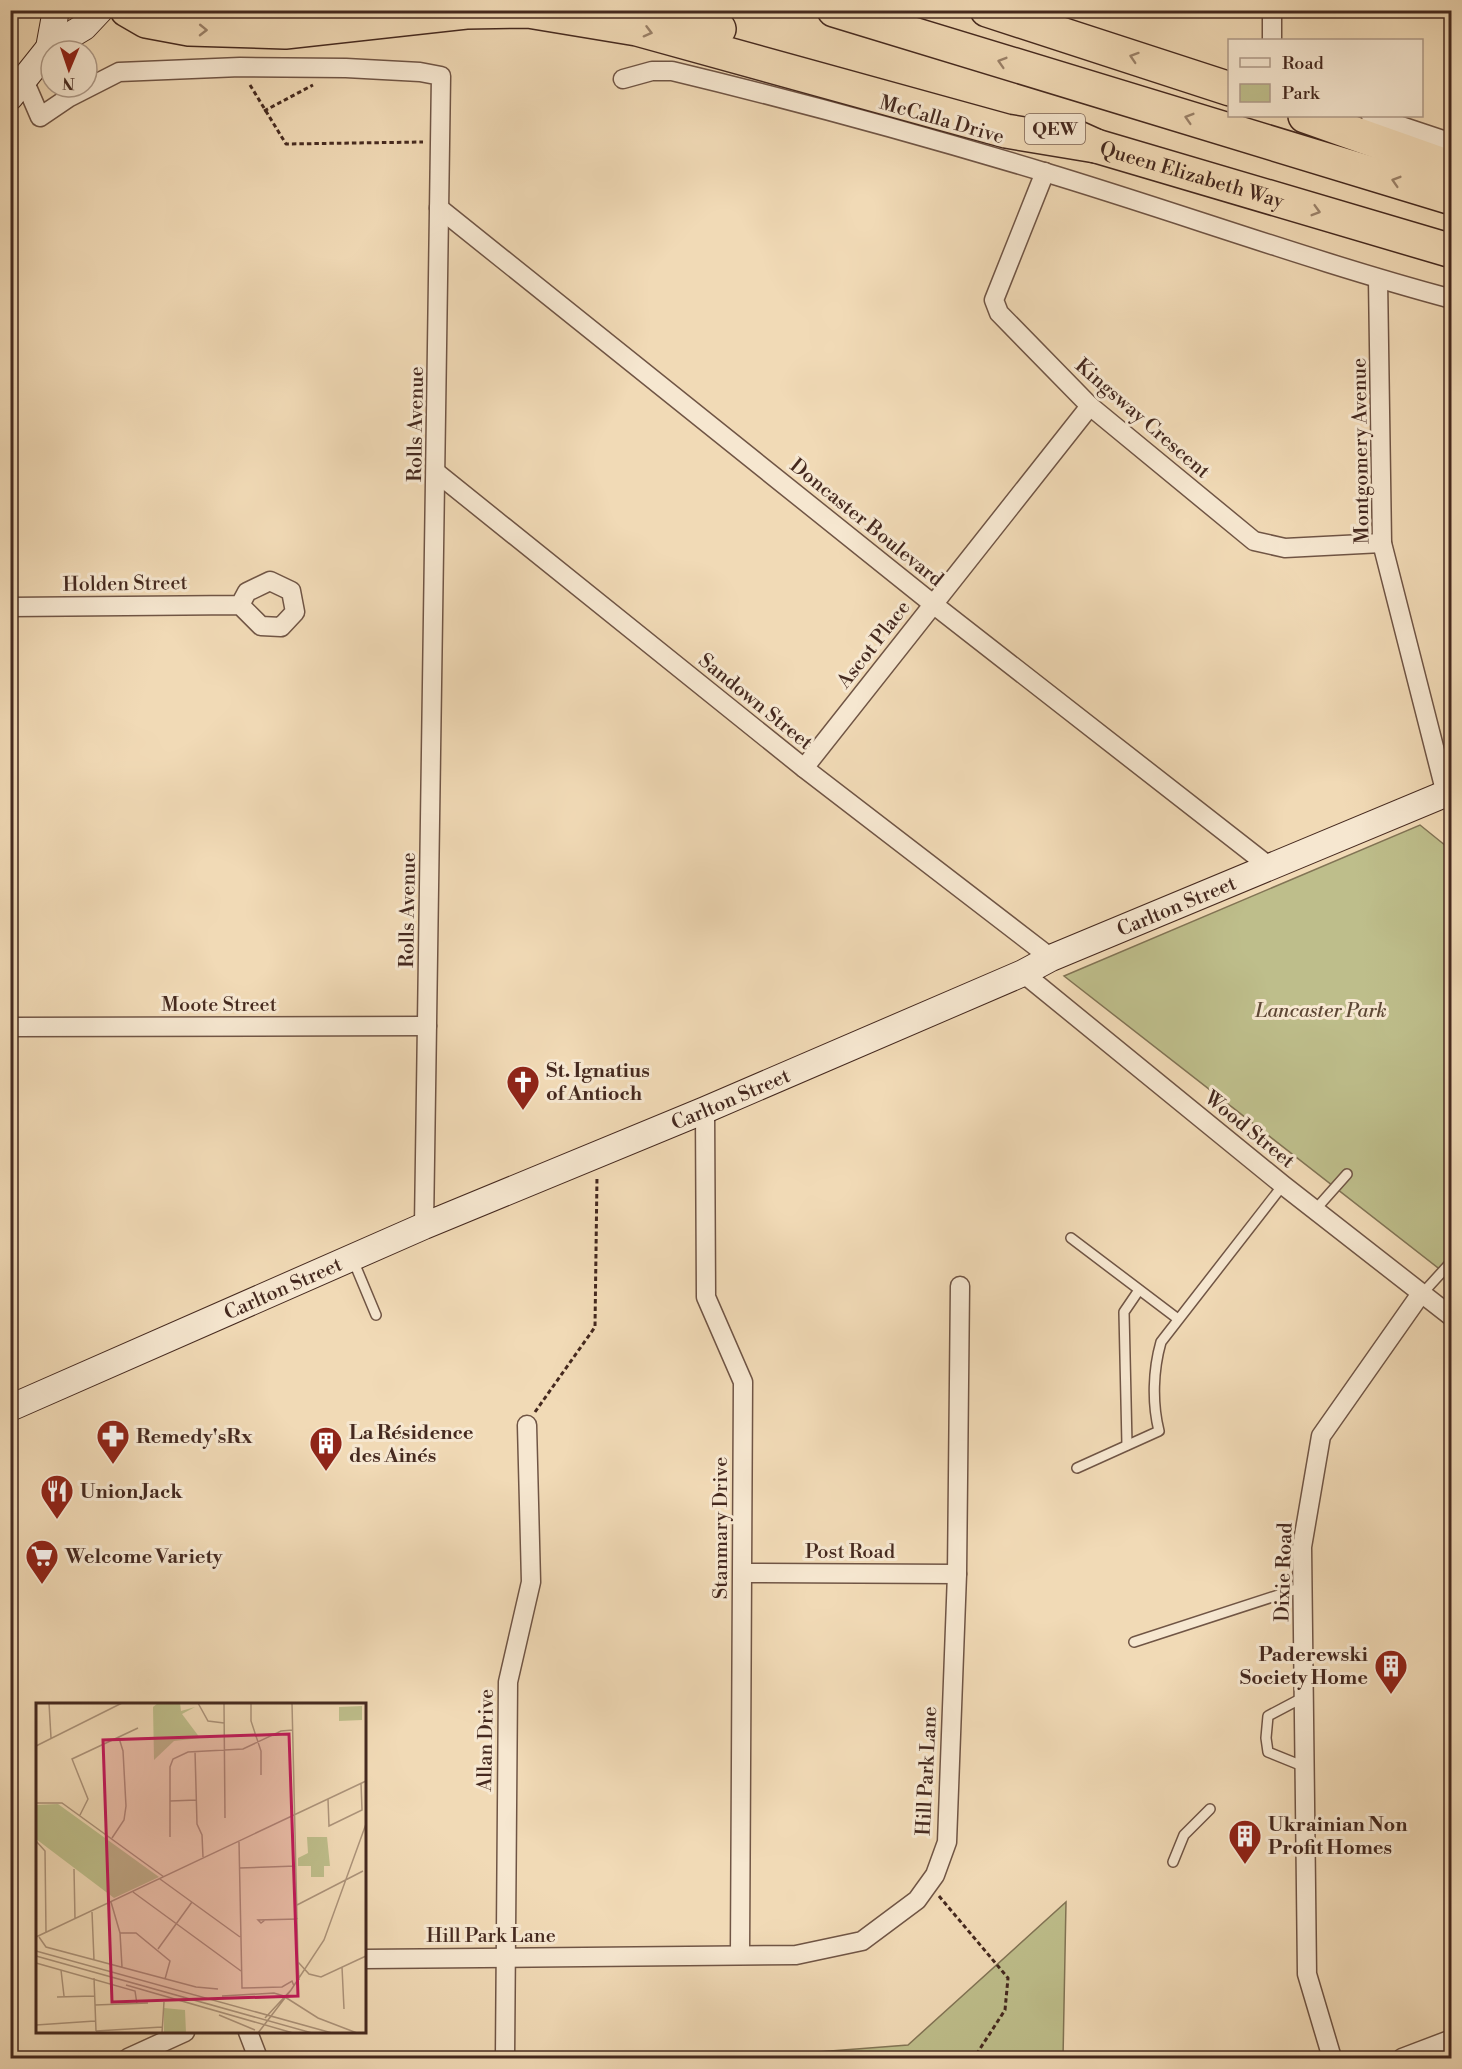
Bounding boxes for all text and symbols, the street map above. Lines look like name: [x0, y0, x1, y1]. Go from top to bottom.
one-way arrow: [198, 23, 207, 36]
one-way arrow: [642, 25, 653, 37]
north arrow: [39, 39, 99, 99]
legend: [1228, 39, 1423, 117]
one-way arrow: [1129, 52, 1140, 64]
text: Road: [1282, 52, 1325, 75]
one-way arrow: [997, 57, 1008, 69]
text: N: [61, 73, 75, 93]
text: Park: [1282, 82, 1321, 105]
street label: McCalla Drive: [876, 91, 1007, 150]
one-way arrow: [1184, 113, 1195, 126]
road number: QEW: [1025, 114, 1085, 144]
street label: Queen Elizabeth Way: [1096, 137, 1287, 215]
one-way arrow: [1391, 176, 1401, 188]
one-way arrow: [1310, 204, 1321, 216]
street label: Kingsway Crescent: [1069, 354, 1215, 485]
street label: Montgomery Avenue: [1347, 358, 1376, 544]
street label: Rolls Avenue: [403, 366, 430, 482]
street label: Doncaster Boulevard: [784, 454, 948, 593]
street label: Holden Street: [62, 571, 188, 598]
street label: Ascot Place: [831, 596, 916, 695]
street label: Sandown Street: [693, 648, 817, 756]
street label: Rolls Avenue: [395, 852, 422, 968]
street label: Carlton Street: [1114, 871, 1240, 943]
street label: Moote Street: [161, 993, 277, 1018]
park label: Lancaster Park: [1254, 999, 1387, 1024]
place label: St. Ignatius of Antioch: [546, 1059, 650, 1107]
church icon: St. Ignatius of Antioch: [505, 1064, 541, 1111]
street label: Carlton Street: [668, 1064, 794, 1137]
street label: Wood Street: [1198, 1086, 1299, 1174]
street label: Carlton Street: [220, 1253, 346, 1326]
pharmacy icon: Remedy'sRx: [95, 1418, 131, 1465]
place label: La Résidence des Ainés: [349, 1421, 474, 1469]
place label: Remedy'sRx: [136, 1425, 253, 1450]
building icon: La Résidence des Ainés: [308, 1425, 344, 1472]
street label: Stanmary Drive: [709, 1457, 734, 1599]
restaurant icon: Union Jack: [39, 1473, 75, 1520]
place label: Union Jack: [80, 1480, 183, 1505]
street label: Dixie Road: [1270, 1521, 1299, 1622]
supermarket icon: Welcome Variety: [24, 1538, 60, 1585]
street label: Post Road: [805, 1540, 896, 1565]
place label: Welcome Variety: [64, 1545, 224, 1570]
place label: Paderewski Society Home: [1240, 1643, 1369, 1691]
building icon: Paderewski Society Home: [1373, 1648, 1409, 1695]
street label: Allan Drive: [473, 1688, 500, 1793]
inset map: [36, 1703, 366, 2033]
street label: Hill Park Lane: [912, 1706, 943, 1836]
place label: Ukrainian Non Profit Homes: [1268, 1813, 1408, 1861]
building icon: Ukrainian Non Profit Homes: [1227, 1818, 1263, 1865]
street label: Hill Park Lane: [426, 1924, 556, 1949]

